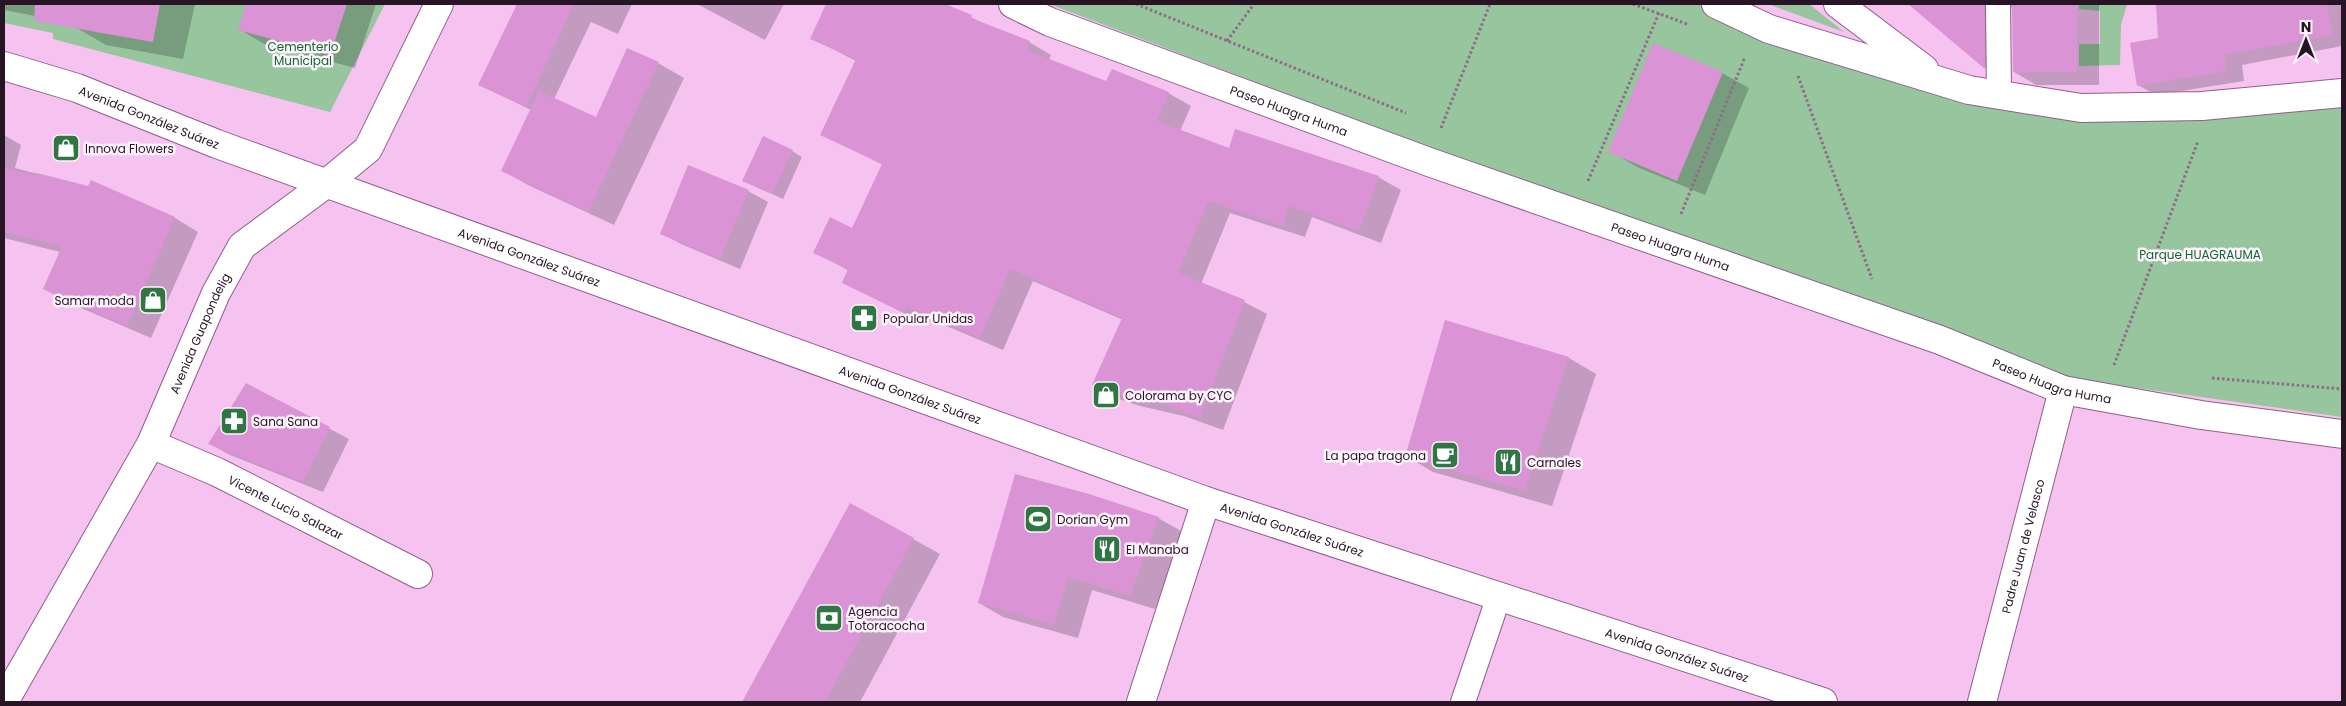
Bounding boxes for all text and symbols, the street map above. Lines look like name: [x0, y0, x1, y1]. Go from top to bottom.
north arrow: [2281, 15, 2331, 65]
text: N: [2301, 17, 2311, 37]
park label: Cementerio Municipal: [267, 38, 339, 69]
street label: Avenida González Suárez: [76, 81, 222, 153]
street label: Paseo Huagra Huma: [1228, 81, 1350, 140]
shop icon: Innova Flowers: [51, 133, 81, 163]
place label: Innova Flowers: [85, 140, 174, 157]
street label: Paseo Huagra Huma: [1609, 218, 1732, 275]
street label: Avenida González Suárez: [456, 223, 603, 290]
park label: Parque HUAGRAUMA: [2139, 246, 2261, 263]
street label: Avenida Guapondelig: [165, 270, 234, 396]
shop icon: Samar moda: [138, 285, 168, 315]
place label: Samar moda: [54, 292, 134, 309]
pharmacy icon: Popular Unidas: [849, 303, 879, 333]
place label: Popular Unidas: [883, 310, 973, 327]
street label: Paseo Huagra Huma: [1990, 354, 2113, 407]
street label: Avenida González Suárez: [837, 361, 984, 428]
shop icon: Colorama by CYC: [1091, 380, 1121, 410]
place label: Colorama by CYC: [1125, 387, 1232, 404]
pharmacy icon: Sana Sana: [219, 406, 249, 436]
place label: Sana Sana: [253, 413, 318, 430]
cafe icon: La papa tragona: [1430, 440, 1460, 470]
place label: La papa tragona: [1325, 447, 1426, 464]
restaurant icon: Carnales: [1493, 447, 1523, 477]
place label: Carnales: [1527, 454, 1581, 471]
street label: Vicente Lucio Salazar: [226, 471, 347, 544]
street label: Padre Juan de Velasco: [1997, 477, 2048, 615]
street label: Avenida González Suárez: [1218, 498, 1366, 560]
sports icon: Dorian Gym: [1023, 504, 1053, 534]
place label: Dorian Gym: [1057, 511, 1128, 528]
restaurant icon: El Manaba: [1092, 534, 1122, 564]
place label: El Manaba: [1126, 541, 1189, 558]
bank icon: Agencia Totoracocha: [814, 603, 844, 633]
place label: Agencia Totoracocha: [848, 603, 925, 634]
street label: Avenida González Suárez: [1603, 623, 1751, 686]

